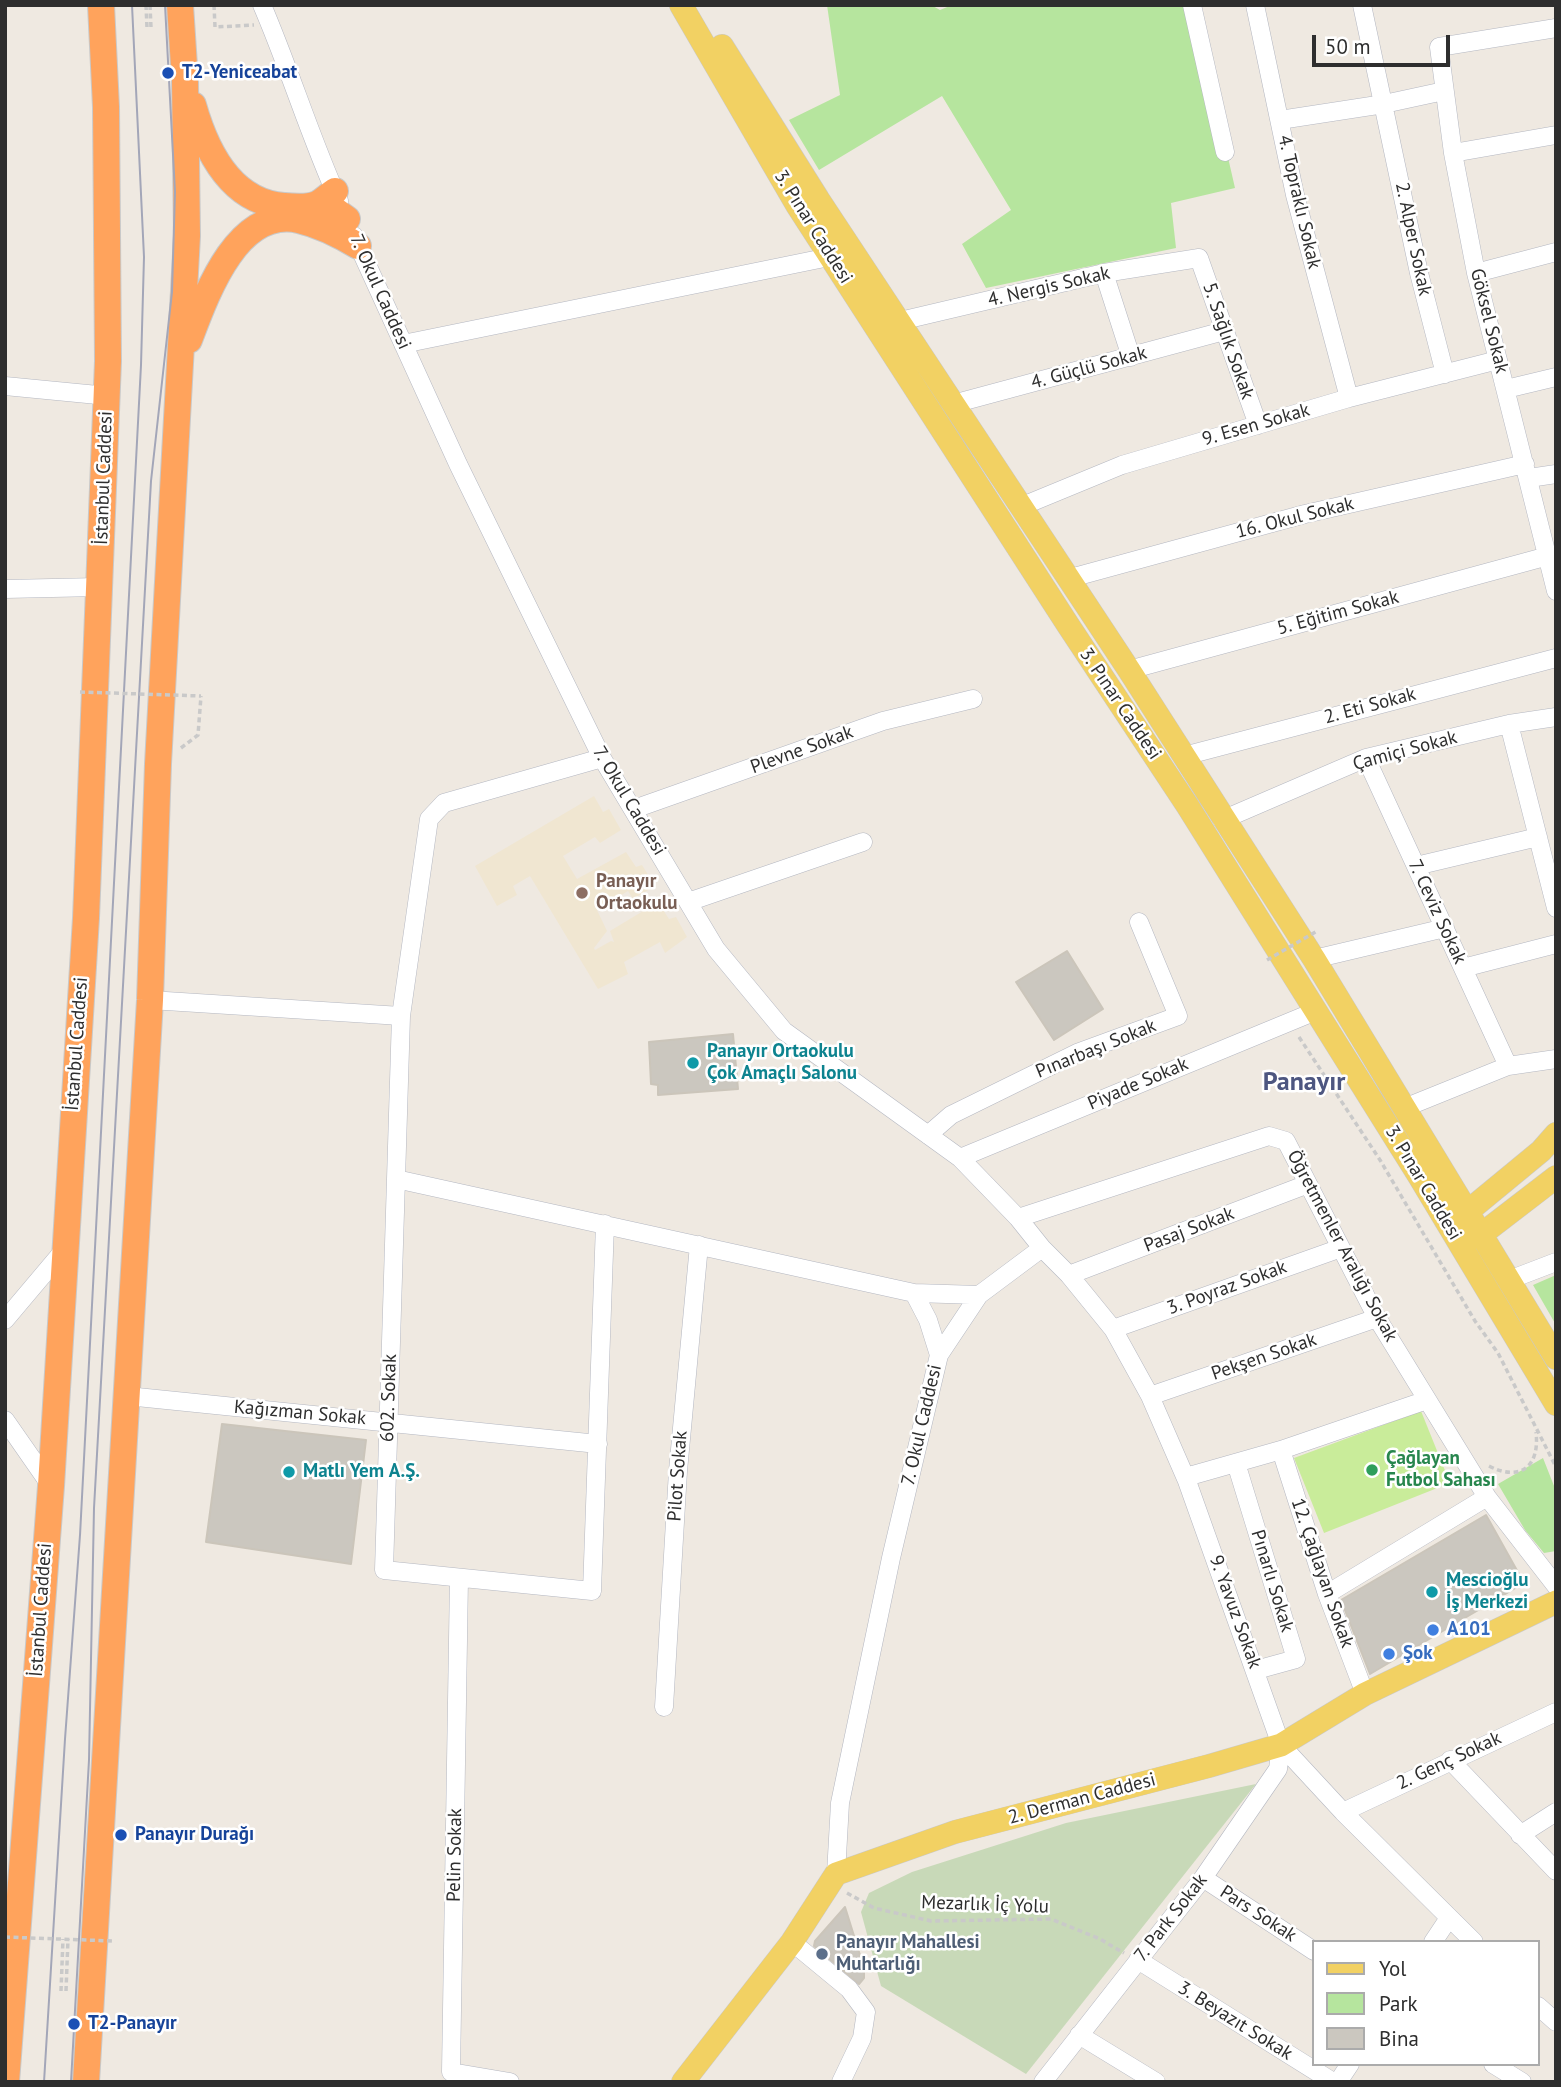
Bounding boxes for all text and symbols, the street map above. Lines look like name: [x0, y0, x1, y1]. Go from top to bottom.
scale bar: [1316, 21, 1454, 65]
text: 50 m: [1325, 33, 1371, 60]
place label: T2-Yeniceabat: [182, 62, 297, 84]
marker: T2-Yeniceabat: [160, 65, 176, 81]
street label: 4. Topraklı Sokak: [1273, 133, 1325, 271]
street label: 3. Pınar Caddesi: [769, 166, 857, 288]
street label: 2. Alper Sokak: [1390, 180, 1436, 298]
street label: 7. Okul Caddesi: [344, 231, 416, 353]
street label: 4. Nergis Sokak: [986, 262, 1112, 312]
street label: Göksel Sokak: [1465, 266, 1513, 376]
street label: 5. Sağlık Sokak: [1197, 280, 1259, 402]
street label: 4. Güçlü Sokak: [1029, 342, 1149, 394]
street label: 9. Esen Sokak: [1200, 399, 1312, 451]
street label: İstanbul Caddesi: [90, 411, 118, 545]
street label: 16. Okul Sokak: [1234, 492, 1356, 544]
street label: 5. Eğitim Sokak: [1275, 586, 1401, 640]
street label: 3. Pınar Caddesi: [1074, 644, 1166, 764]
street label: 2. Eti Sokak: [1322, 683, 1418, 729]
street label: Plevne Sokak: [748, 721, 856, 779]
street label: Çamiçi Sokak: [1350, 726, 1460, 776]
street label: 7. Okul Caddesi: [587, 742, 671, 860]
street label: 7. Ceviz Sokak: [1403, 856, 1471, 968]
place label: Panayır Ortaokulu: [596, 871, 678, 915]
marker: Panayır Ortaokulu: [574, 885, 590, 901]
street label: İstanbul Caddesi: [61, 976, 93, 1112]
street label: Pınarbaşı Sokak: [1033, 1015, 1159, 1083]
place label: Panayır Ortaokulu Çok Amaçlı Salonu: [707, 1041, 857, 1085]
street label: Piyade Sokak: [1084, 1053, 1192, 1115]
marker: Panayır Ortaokulu Çok Amaçlı Salonu: [685, 1055, 701, 1071]
district label: Panayır: [1263, 1067, 1345, 1099]
street label: 3. Pınar Caddesi: [1380, 1122, 1466, 1244]
street label: Öğretmenler Aralığı Sokak: [1282, 1146, 1402, 1346]
street label: Pasaj Sokak: [1141, 1202, 1237, 1258]
street label: 3. Poyraz Sokak: [1164, 1256, 1290, 1320]
street label: Pekşen Sokak: [1208, 1328, 1320, 1386]
street label: 602. Sokak: [376, 1354, 402, 1442]
street label: 7. Okul Caddesi: [897, 1362, 947, 1488]
street label: Kağızman Sokak: [233, 1396, 367, 1430]
street label: Pilot Sokak: [663, 1430, 693, 1522]
place label: Çağlayan Futbol Sahası: [1386, 1448, 1496, 1492]
place label: Matlı Yem A.Ş.: [303, 1461, 420, 1483]
marker: Çağlayan Futbol Sahası: [1364, 1462, 1380, 1478]
marker: Matlı Yem A.Ş.: [281, 1464, 297, 1480]
street label: 12. Çağlayan Sokak: [1286, 1495, 1358, 1651]
street label: Pınarlı Sokak: [1246, 1527, 1298, 1635]
street label: İstanbul Caddesi: [25, 1542, 57, 1678]
street label: 9. Yavuz Sokak: [1204, 1552, 1266, 1672]
place label: Mescioğlu İş Merkezi: [1446, 1570, 1528, 1614]
marker: Mescioğlu İş Merkezi: [1424, 1584, 1440, 1600]
place label: A101: [1447, 1619, 1491, 1641]
marker: A101: [1425, 1622, 1441, 1638]
place label: Şok: [1403, 1643, 1433, 1665]
marker: Şok: [1381, 1646, 1397, 1662]
street label: 2. Genç Sokak: [1393, 1727, 1505, 1795]
street label: 2. Derman Caddesi: [1006, 1768, 1158, 1830]
street label: Pelin Sokak: [443, 1808, 467, 1902]
place label: Panayır Durağı: [135, 1824, 254, 1846]
marker: Panayır Durağı: [113, 1827, 129, 1843]
street label: 7. Park Sokak: [1130, 1869, 1212, 1967]
street label: Pars Sokak: [1215, 1881, 1301, 1947]
street label: Mezarlık İç Yolu: [921, 1891, 1049, 1919]
place label: Panayır Mahallesi Muhtarlığı: [836, 1932, 980, 1976]
legend: [1312, 1940, 1540, 2066]
marker: Panayır Mahallesi Muhtarlığı: [814, 1946, 830, 1962]
text: Yol: [1379, 1955, 1406, 1982]
street label: 3. Beyazıt Sokak: [1173, 1977, 1297, 2065]
text: Park: [1379, 1990, 1418, 2017]
place label: T2-Panayır: [88, 2013, 177, 2035]
marker: T2-Panayır: [66, 2016, 82, 2032]
text: Bina: [1379, 2025, 1419, 2052]

